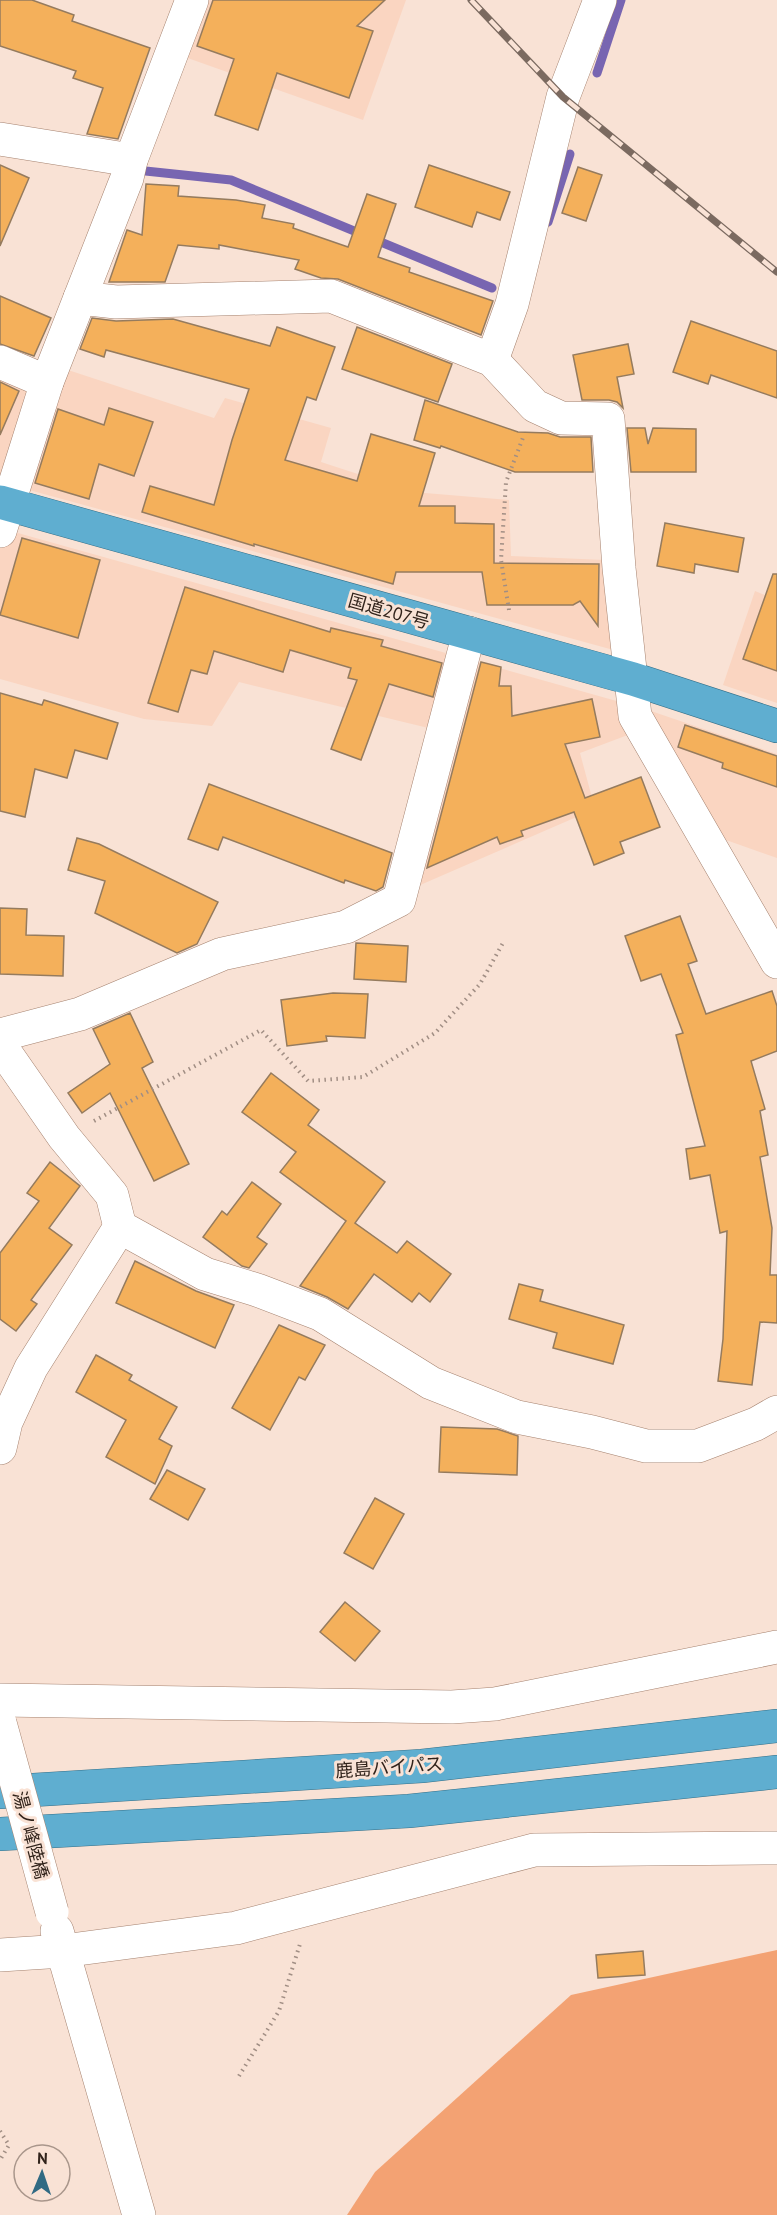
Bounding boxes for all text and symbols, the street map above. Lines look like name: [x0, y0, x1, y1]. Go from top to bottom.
street label: 国道207号: [346, 588, 432, 634]
street label: 鹿島バイパス: [335, 1752, 443, 1782]
street label: 湯ノ峰陸橋: [8, 1789, 54, 1881]
north arrow: [12, 2143, 72, 2203]
text: N: [37, 2148, 48, 2168]

